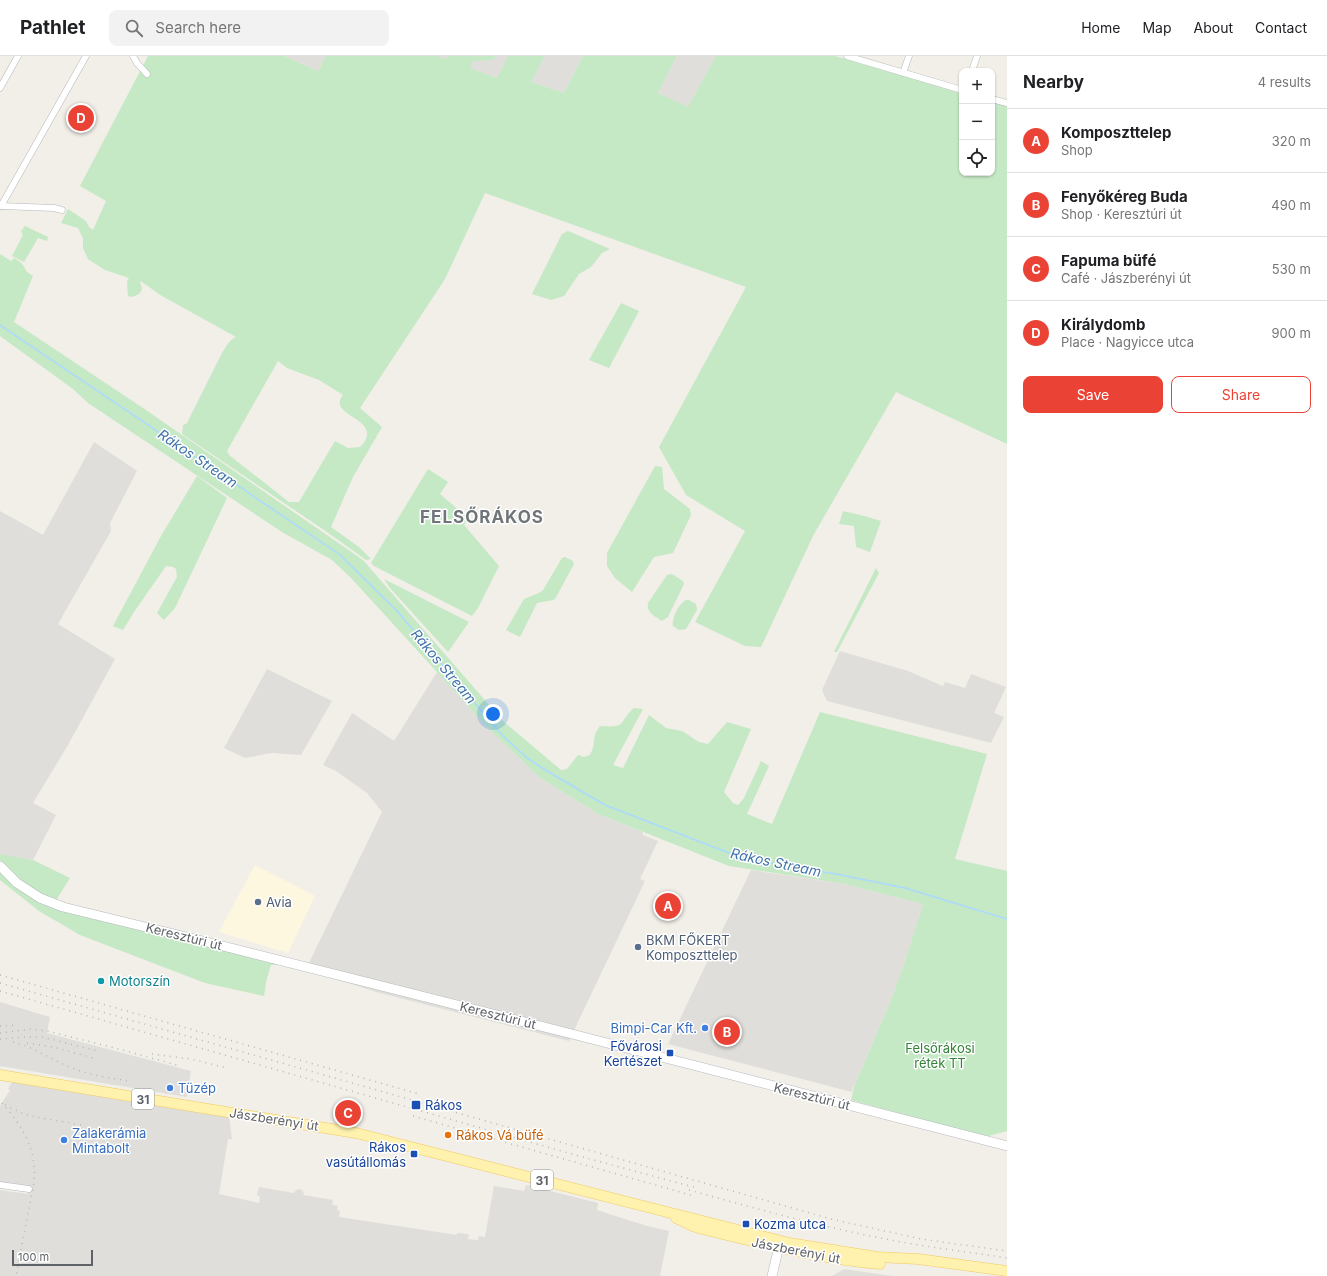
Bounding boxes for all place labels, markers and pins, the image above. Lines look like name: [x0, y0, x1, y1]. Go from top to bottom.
pin: D: [68, 103, 94, 133]
pin: A: [655, 891, 681, 921]
place label: Avia: [266, 894, 292, 910]
marker: Avia: [253, 897, 263, 907]
place label: BKM FŐKERT Komposzttelep: [646, 932, 738, 963]
marker: BKM FŐKERT Komposzttelep: [633, 942, 643, 952]
place label: Motorszín: [109, 973, 170, 989]
marker: Motorszín: [96, 976, 106, 986]
pin: B: [714, 1017, 740, 1047]
place label: Bimpi-Car Kft.: [610, 1020, 697, 1036]
marker: Bimpi-Car Kft.: [700, 1023, 710, 1033]
place label: Fővárosi Kertészet: [604, 1038, 662, 1069]
marker: Fővárosi Kertészet: [665, 1048, 675, 1058]
place label: Tüzép: [178, 1080, 216, 1096]
marker: Tüzép: [165, 1083, 175, 1093]
place label: Rákos: [425, 1097, 462, 1113]
pin: C: [335, 1098, 361, 1128]
marker: Rákos: [410, 1099, 422, 1111]
place label: Zalakerámia Mintabolt: [72, 1125, 146, 1156]
place label: Rákos Vá büfé: [456, 1127, 544, 1143]
marker: Rákos Vá büfé: [443, 1130, 453, 1140]
marker: Zalakerámia Mintabolt: [59, 1135, 69, 1145]
place label: Rákos vasútállomás: [326, 1139, 406, 1170]
marker: Rákos vasútállomás: [409, 1149, 419, 1159]
place label: Kozma utca: [754, 1216, 826, 1232]
marker: Kozma utca: [741, 1219, 751, 1229]

